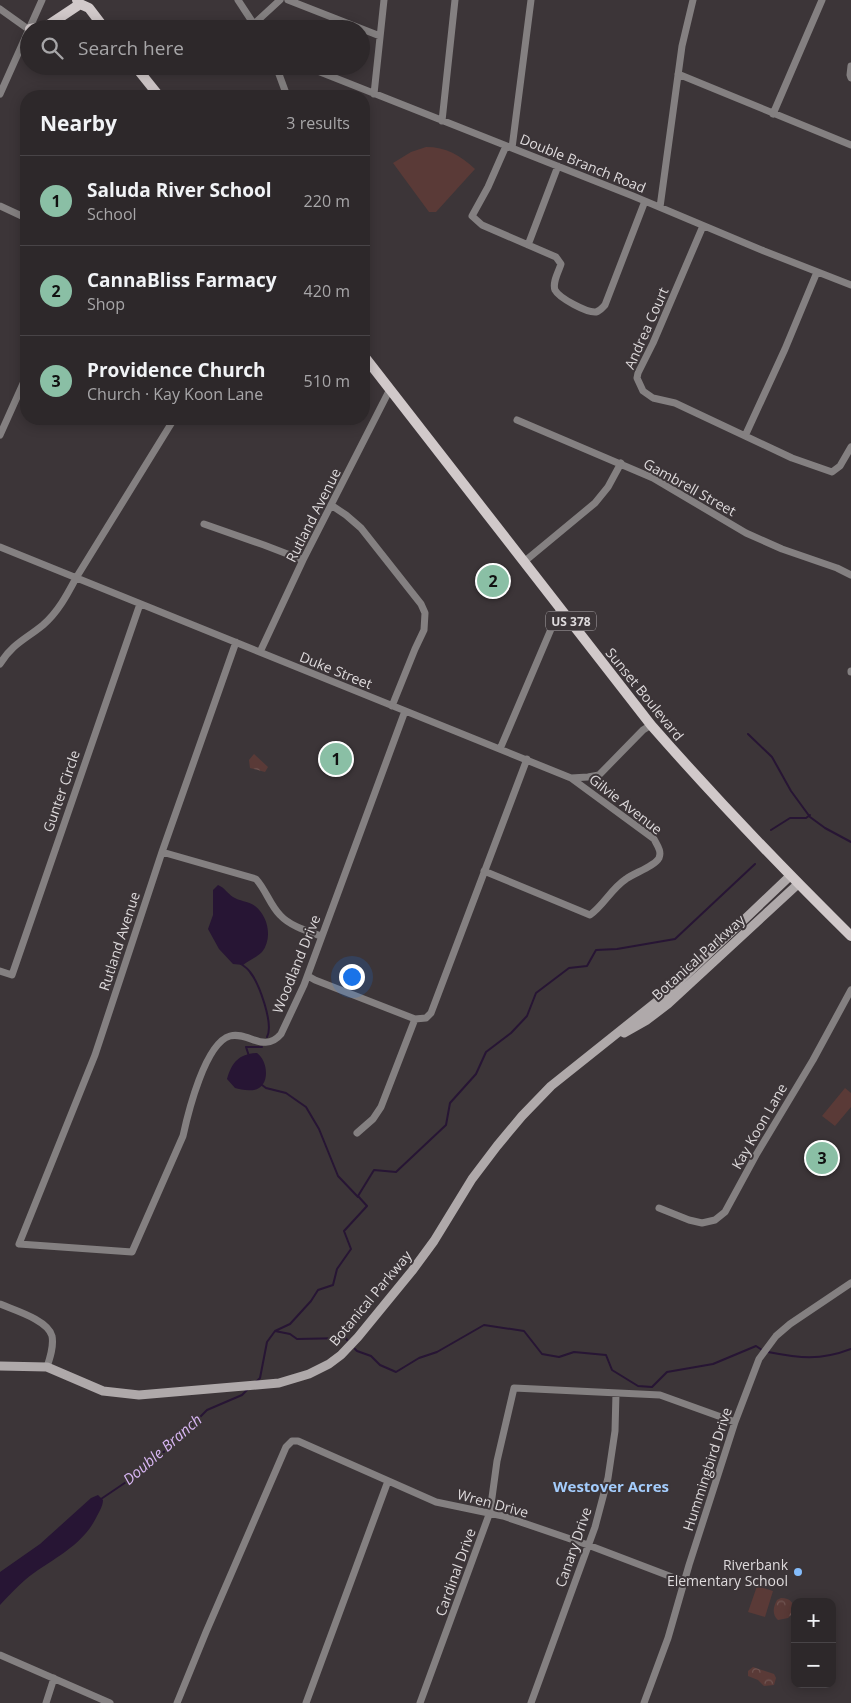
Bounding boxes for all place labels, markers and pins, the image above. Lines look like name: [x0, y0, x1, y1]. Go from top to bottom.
pin: 2: [477, 562, 509, 600]
pin: 1: [320, 740, 352, 778]
pin: 3: [806, 1139, 838, 1177]
place label: Riverbank Elementary School: [667, 1555, 789, 1590]
marker: Riverbank Elementary School: [792, 1566, 804, 1578]

